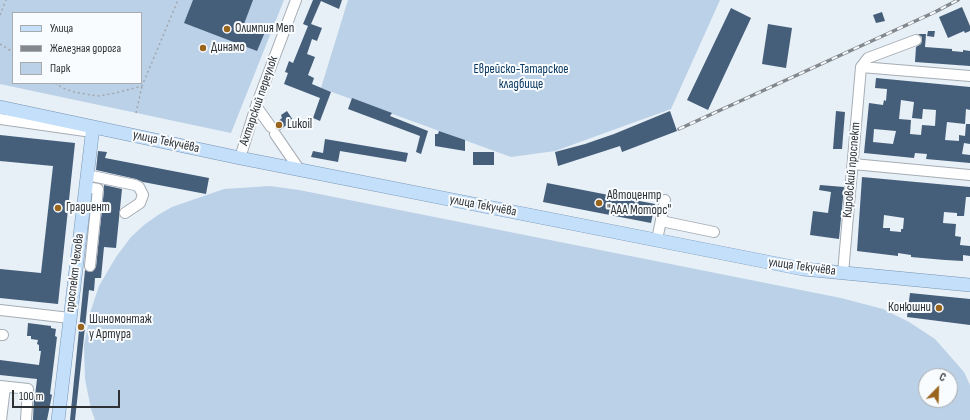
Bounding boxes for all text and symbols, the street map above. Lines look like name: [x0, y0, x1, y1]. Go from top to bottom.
legend: [12, 12, 142, 84]
text: Улица: [50, 21, 73, 36]
place label: Олимпия Men: [235, 21, 294, 37]
marker: Олимпия Men: [222, 24, 232, 34]
place label: Динамо: [211, 40, 245, 56]
text: Железная дорога: [50, 41, 121, 56]
marker: Динамо: [198, 43, 208, 53]
street label: Ахтарский переулок: [236, 54, 282, 148]
text: Парк: [50, 61, 70, 76]
park label: Еврейско-Татарское кладбище: [473, 62, 569, 93]
place label: Lukoil: [287, 117, 312, 133]
marker: Lukoil: [274, 120, 284, 130]
street label: Кировский проспект: [840, 122, 864, 218]
street label: улица Текучёва: [131, 127, 201, 157]
place label: Автоцентр "ААА Моторс": [607, 188, 671, 219]
street label: улица Текучёва: [448, 192, 518, 220]
marker: Автоцентр "ААА Моторс": [594, 198, 604, 208]
place label: Градиент: [66, 200, 110, 216]
marker: Градиент: [53, 203, 63, 213]
street label: проспект Чехова: [62, 233, 88, 313]
street label: улица Текучёва: [767, 255, 837, 279]
place label: Конюшни: [888, 300, 931, 316]
marker: Конюшни: [934, 303, 944, 313]
place label: Шиномонтаж у Артура: [89, 312, 152, 343]
marker: Шиномонтаж у Артура: [76, 322, 86, 332]
north arrow: [918, 368, 958, 408]
text: С: [937, 370, 948, 385]
scale bar: [14, 382, 122, 408]
text: 100 m: [19, 389, 44, 404]

